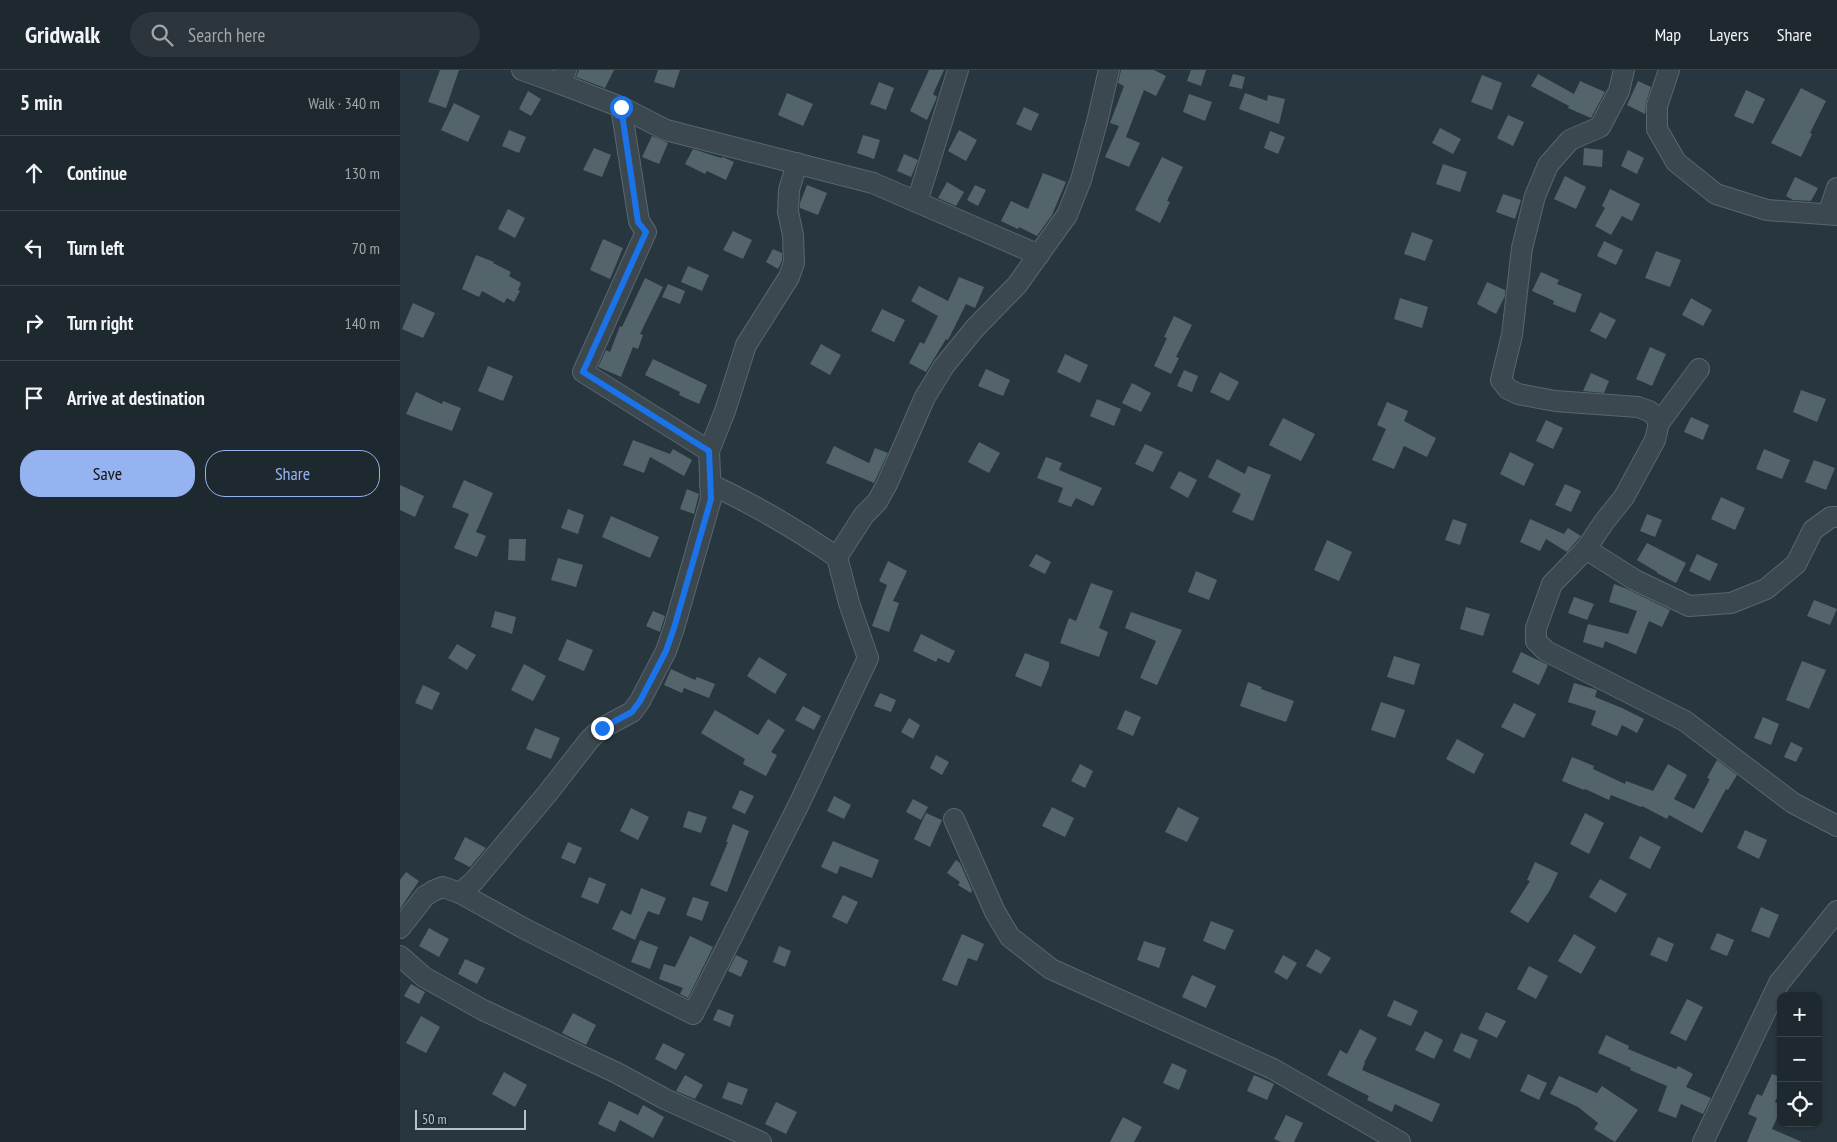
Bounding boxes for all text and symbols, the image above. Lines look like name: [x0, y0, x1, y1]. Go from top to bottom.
search box: [130, 12, 480, 57]
text: Gridwalk: [25, 19, 100, 50]
icon: search: [148, 21, 176, 49]
text: Search here: [188, 23, 265, 47]
text: Map: [1655, 23, 1681, 46]
text: Layers: [1709, 23, 1749, 46]
text: Share: [1777, 23, 1812, 46]
text: 5 min: [20, 89, 62, 116]
text: Walk · 340 m: [308, 93, 380, 113]
route start: [610, 96, 633, 119]
icon: ahead: [20, 159, 48, 187]
text: Continue: [67, 161, 127, 185]
text: 130 m: [345, 163, 380, 183]
icon: left: [20, 234, 48, 262]
text: Turn left: [67, 236, 124, 260]
text: 70 m: [352, 238, 380, 258]
icon: right: [20, 309, 48, 337]
text: Turn right: [67, 311, 133, 335]
text: 140 m: [345, 313, 380, 333]
icon: arrive: [20, 384, 48, 412]
text: Arrive at destination: [67, 386, 205, 410]
button: Save: [20, 450, 195, 497]
button: Share: [205, 450, 380, 497]
route end: [591, 717, 614, 740]
map controls: [1777, 992, 1822, 1127]
button: +: [1777, 992, 1822, 1037]
button: −: [1777, 1037, 1822, 1082]
button: locate: [1777, 1082, 1822, 1127]
scale bar: [415, 1107, 526, 1130]
text: 50 m: [422, 1110, 447, 1128]

